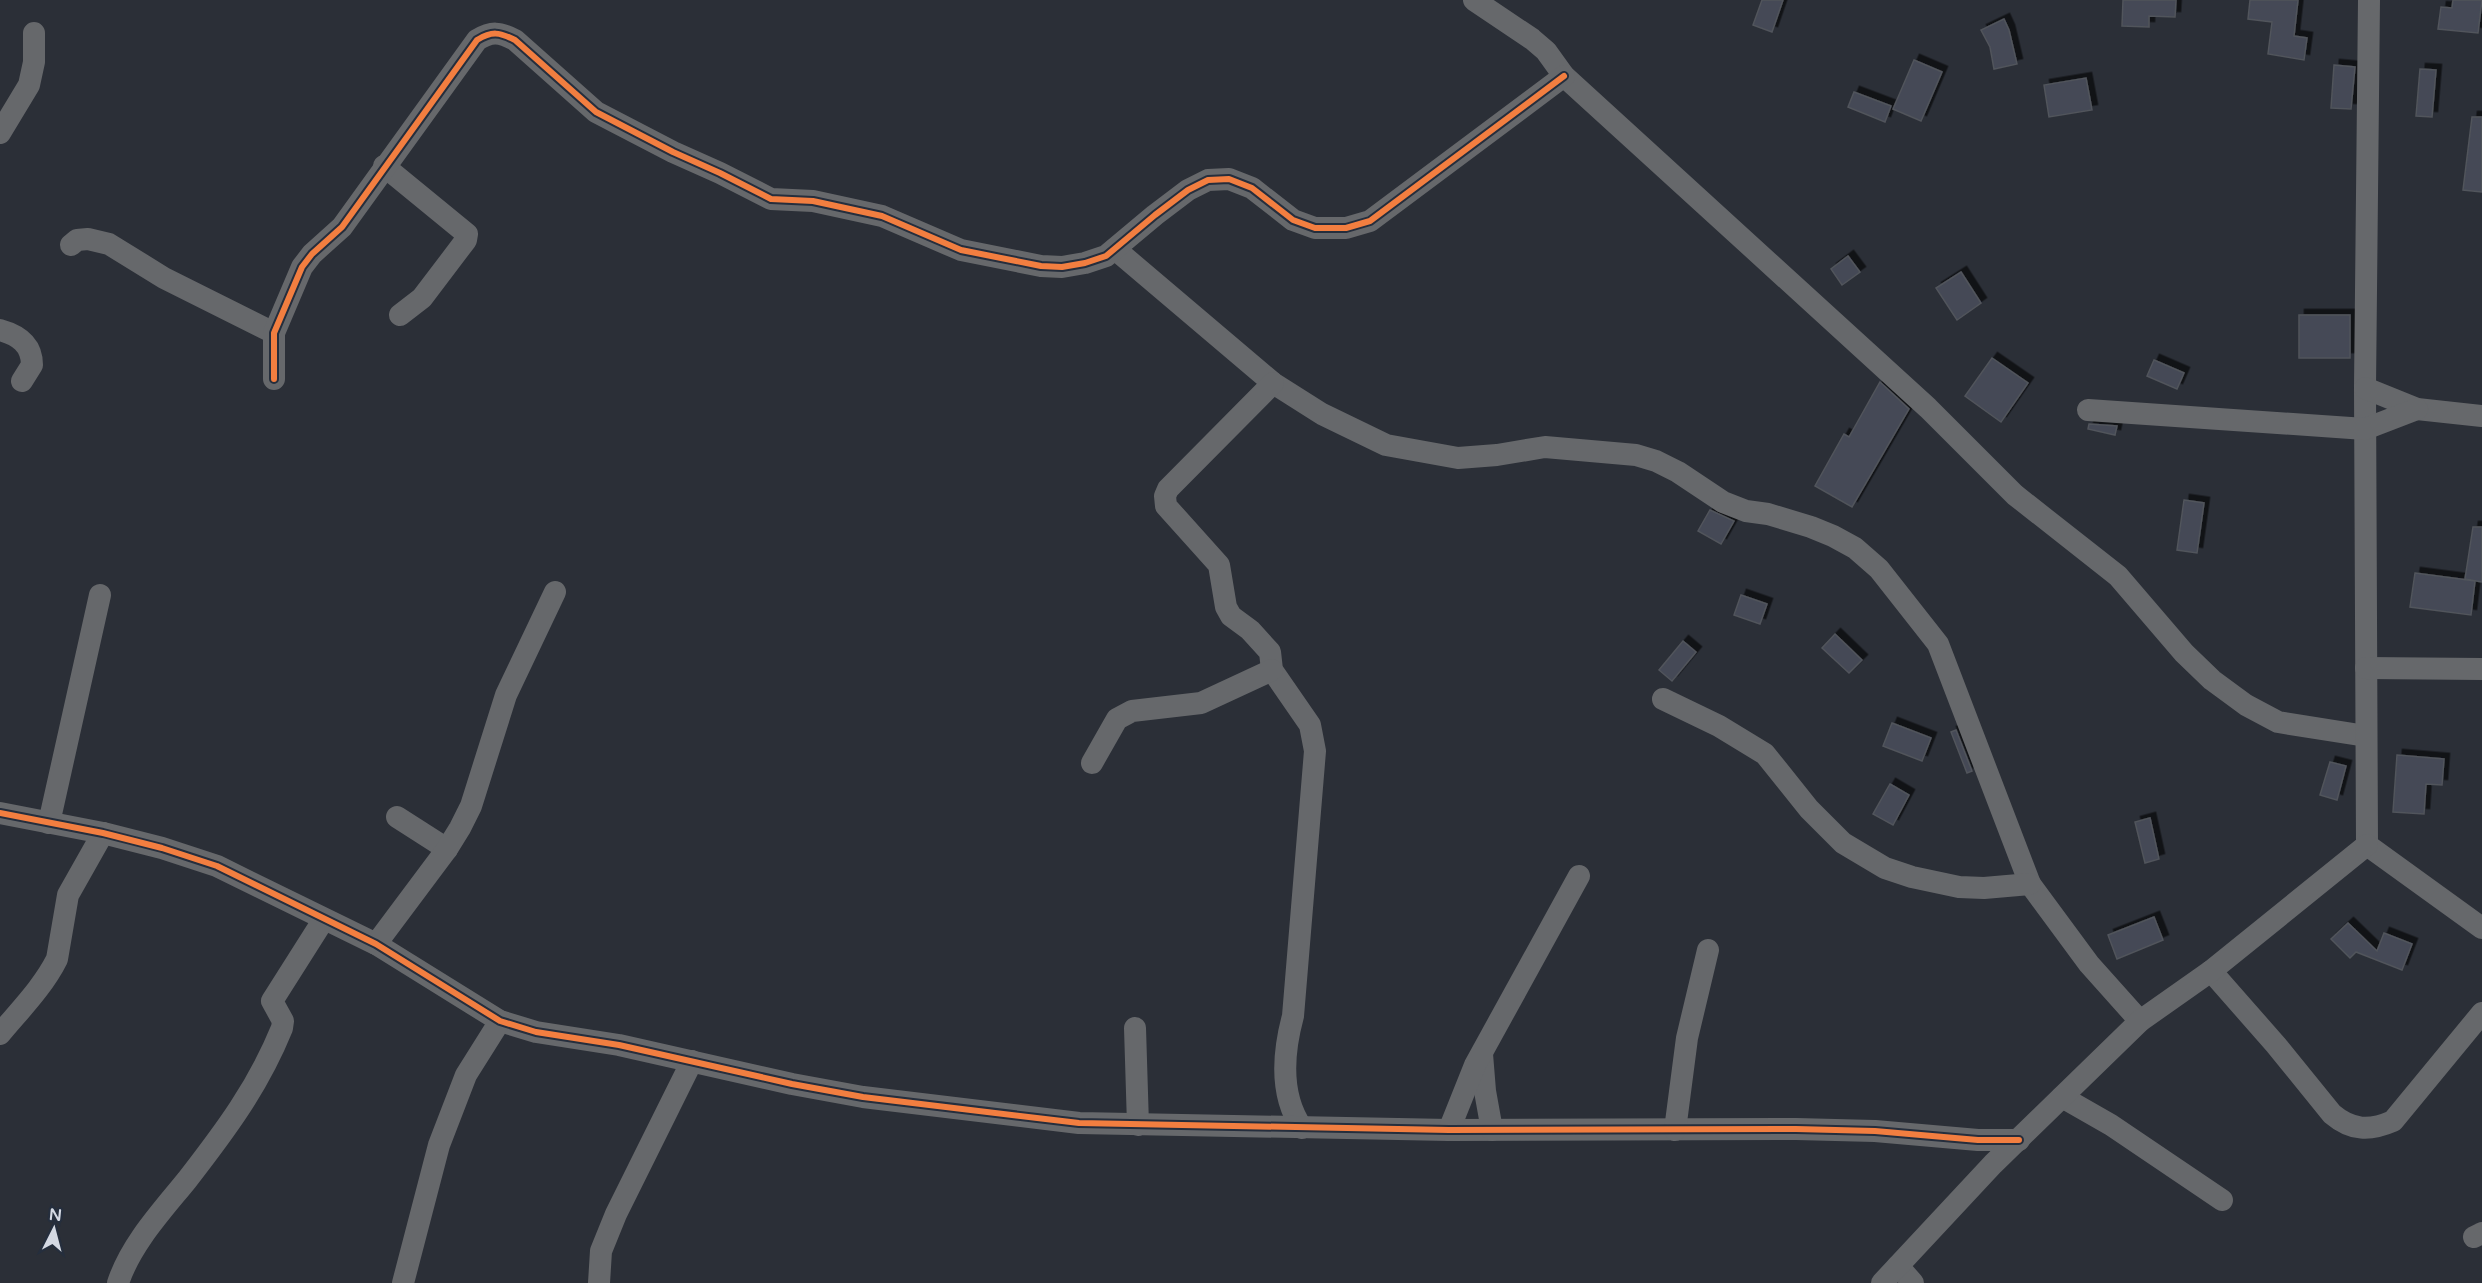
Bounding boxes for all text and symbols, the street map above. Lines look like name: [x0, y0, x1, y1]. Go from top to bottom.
north arrow: [24, 1199, 84, 1259]
text: N: [48, 1204, 63, 1226]

